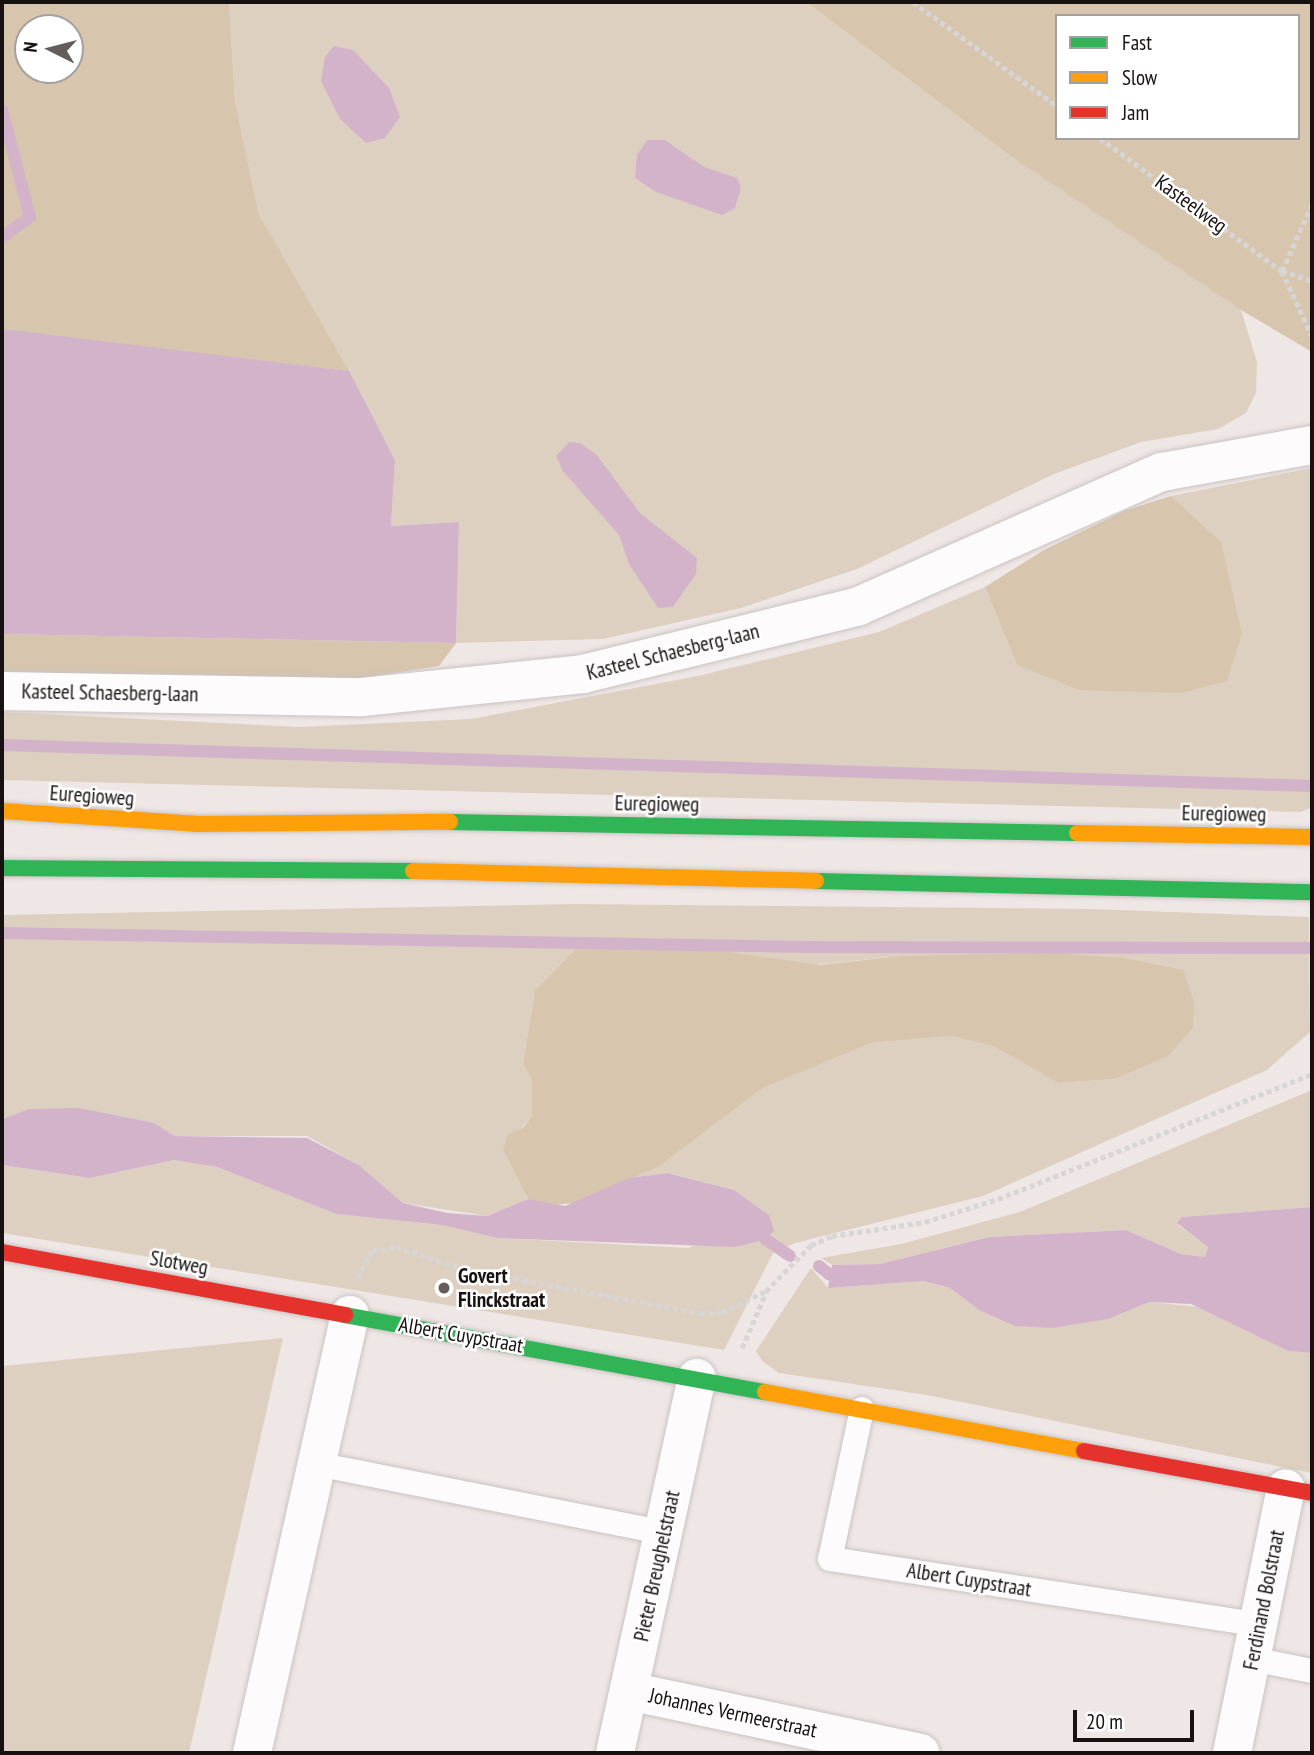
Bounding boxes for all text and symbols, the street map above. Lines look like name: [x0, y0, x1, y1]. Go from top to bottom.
north arrow: [14, 14, 84, 84]
legend: [1055, 14, 1300, 140]
text: Fast: [1122, 29, 1152, 56]
text: N: [18, 41, 43, 53]
text: Slow: [1122, 64, 1157, 91]
text: Jam: [1122, 99, 1149, 126]
street label: Kasteelweg: [1150, 169, 1232, 239]
street label: Kasteel Schaesberg-laan: [584, 618, 762, 686]
street label: Kasteel Schaesberg-laan: [21, 679, 199, 707]
street label: Euregioweg: [49, 780, 135, 812]
street label: Euregioweg: [614, 791, 700, 817]
street label: Euregioweg: [1181, 801, 1267, 827]
street label: Slotweg: [148, 1246, 210, 1280]
place label: Govert Flinckstraat: [458, 1263, 545, 1313]
marker: Govert Flinckstraat: [436, 1280, 452, 1296]
street label: Albert Cuypstraat: [397, 1312, 525, 1358]
street label: Pieter Breughelstraat: [629, 1488, 685, 1644]
street label: Ferdinand Bolstraat: [1238, 1528, 1290, 1672]
street label: Albert Cuypstraat: [905, 1558, 1033, 1602]
street label: Johannes Vermeerstraat: [647, 1683, 819, 1743]
scale bar: [1076, 1696, 1197, 1740]
text: 20 m: [1086, 1708, 1123, 1735]

